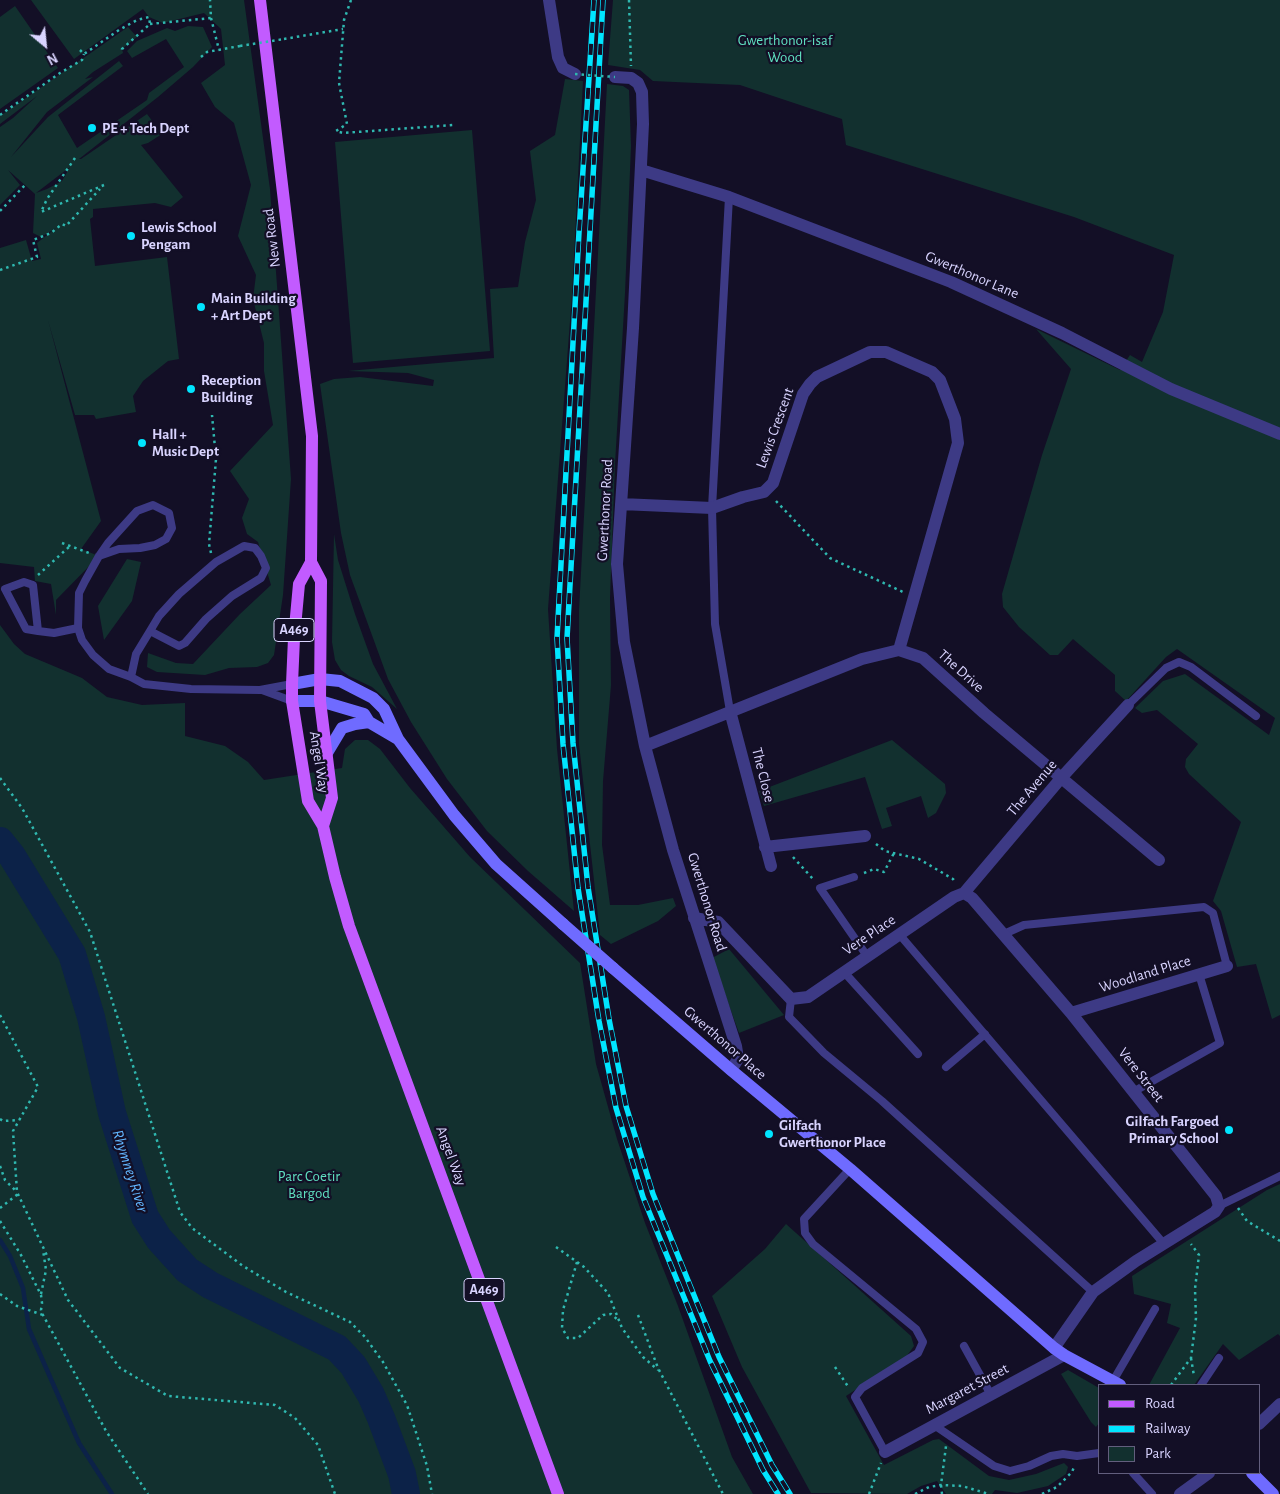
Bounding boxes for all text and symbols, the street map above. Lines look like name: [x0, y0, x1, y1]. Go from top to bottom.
north arrow: [20, 20, 70, 70]
park label: Gwerthonor-isaf Wood: [738, 31, 832, 66]
text: N: [44, 50, 60, 67]
place label: PE + Tech Dept: [102, 119, 189, 137]
marker: PE + Tech Dept: [86, 122, 98, 134]
street label: New Road: [259, 207, 285, 269]
place label: Lewis School Pengam: [141, 218, 217, 253]
marker: Lewis School Pengam: [125, 230, 137, 242]
street label: Gwerthonor Lane: [922, 247, 1022, 303]
place label: Main Building + Art Dept: [211, 289, 296, 324]
marker: Main Building + Art Dept: [195, 301, 207, 313]
place label: Reception Building: [201, 371, 261, 406]
marker: Reception Building: [185, 383, 197, 395]
street label: Lewis Crescent: [752, 385, 798, 471]
place label: Hall + Music Dept: [152, 425, 219, 460]
marker: Hall + Music Dept: [136, 437, 148, 449]
street label: Gwerthonor Road: [593, 458, 617, 562]
road number: A469: [274, 618, 314, 642]
street label: The Drive: [934, 646, 988, 696]
street label: Angel Way: [305, 730, 333, 794]
street label: The Close: [748, 746, 778, 804]
street label: The Avenue: [1003, 756, 1061, 820]
street label: Gwerthonor Road: [683, 850, 731, 954]
street label: Vere Place: [839, 911, 899, 959]
street label: Woodland Place: [1097, 952, 1193, 996]
street label: Gwerthonor Place: [680, 1002, 770, 1084]
street label: Vere Street: [1114, 1044, 1168, 1106]
place label: Gilfach Fargoed Primary School: [1126, 1112, 1219, 1147]
place label: Gilfach Gwerthonor Place: [779, 1116, 886, 1151]
street label: Angel Way: [432, 1124, 470, 1188]
marker: Gilfach Fargoed Primary School: [1223, 1124, 1235, 1136]
water label: Rhymney River: [108, 1127, 152, 1215]
marker: Gilfach Gwerthonor Place: [763, 1128, 775, 1140]
park label: Parc Coetir Bargod: [278, 1167, 340, 1202]
road number: A469: [464, 1278, 504, 1302]
street label: Margaret Street: [922, 1360, 1012, 1418]
legend: [1098, 1384, 1260, 1474]
text: Road: [1145, 1396, 1175, 1411]
text: Railway: [1145, 1421, 1190, 1436]
text: Park: [1145, 1446, 1171, 1461]

